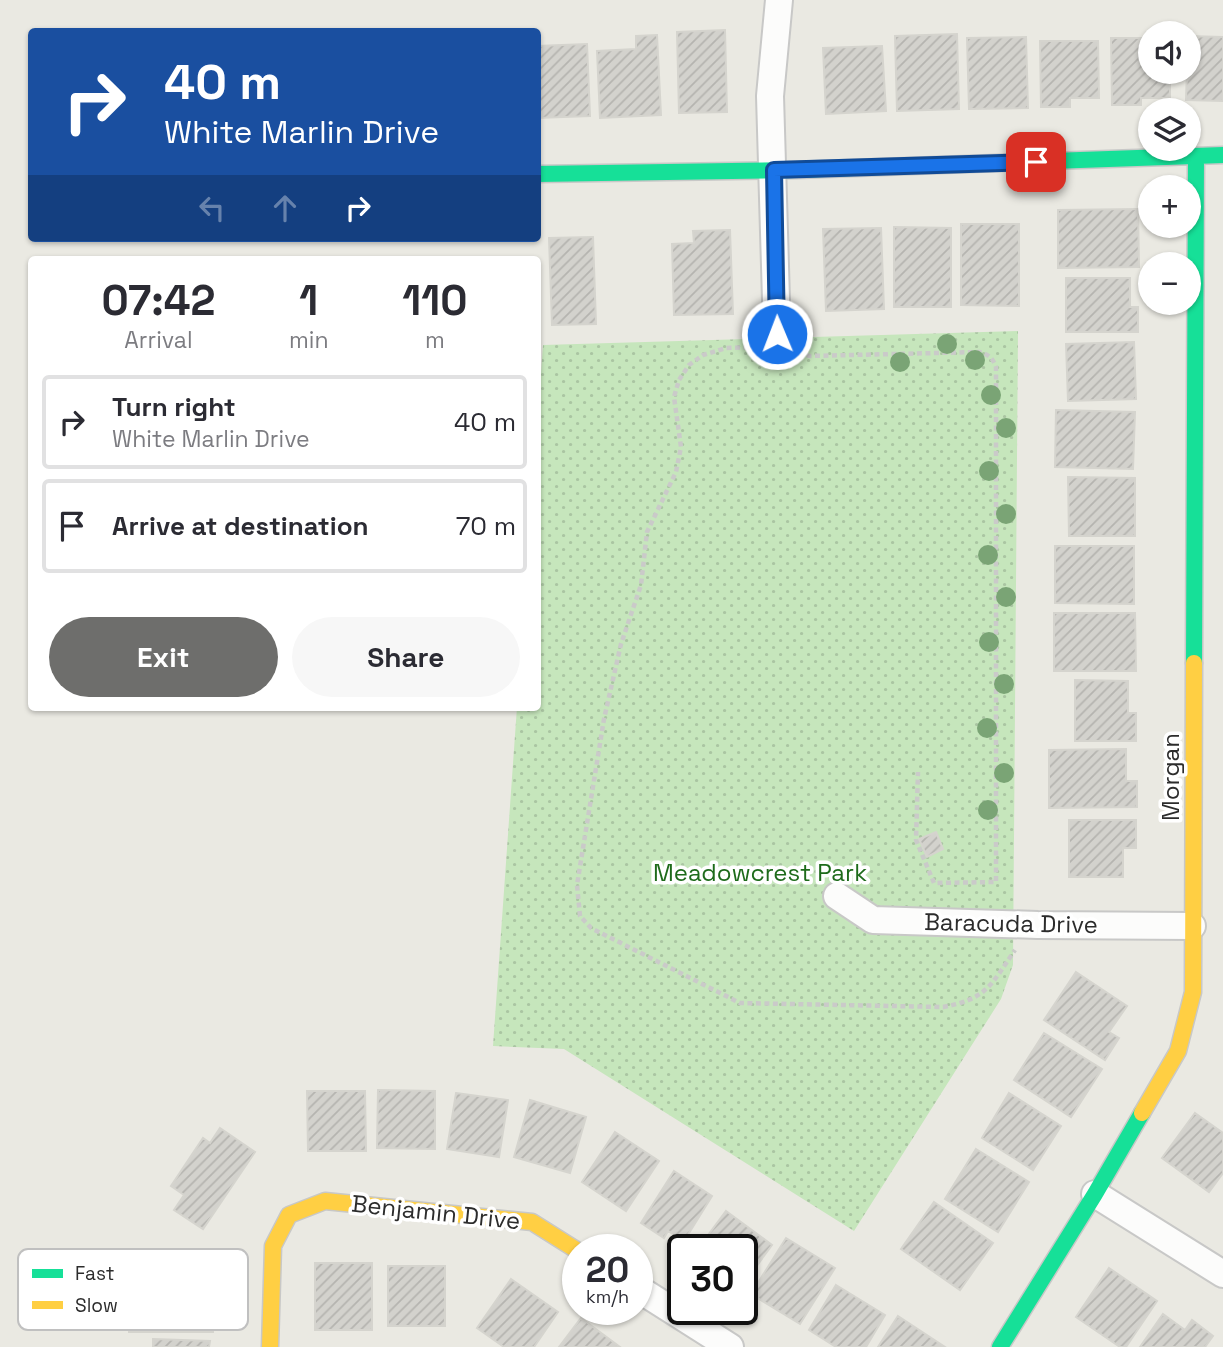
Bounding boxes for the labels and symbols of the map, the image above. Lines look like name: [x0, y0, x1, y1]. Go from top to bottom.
pin: [1006, 132, 1066, 192]
position arrow: [740, 297, 814, 371]
street label: Morgan: [1155, 733, 1186, 821]
park label: Meadowcrest Park: [653, 857, 867, 888]
street label: Baracuda Drive: [924, 906, 1098, 940]
street label: Benjamin Drive: [350, 1188, 522, 1236]
speed limit sign: 30: [667, 1234, 758, 1325]
legend: [18, 1249, 248, 1330]
text: Fast: [75, 1261, 115, 1286]
text: Slow: [75, 1293, 118, 1318]

